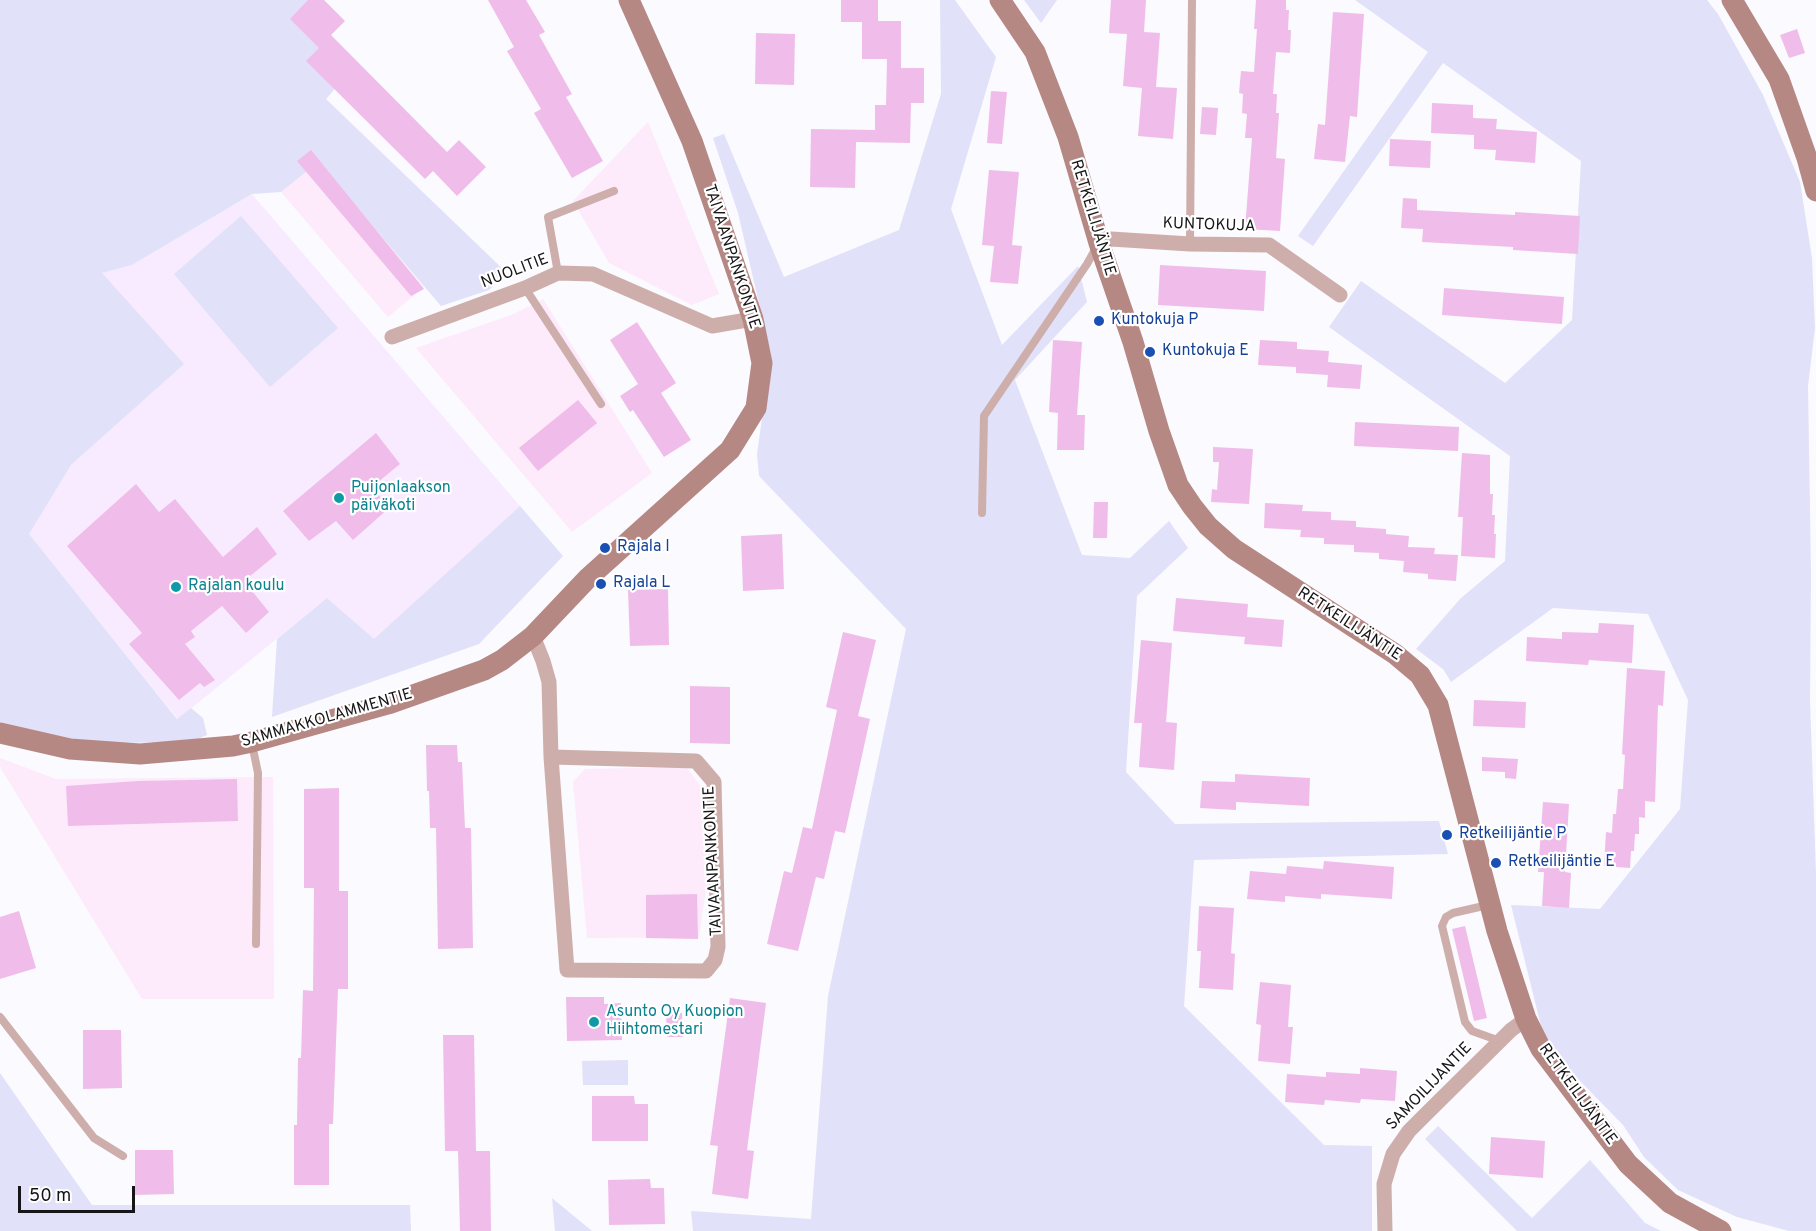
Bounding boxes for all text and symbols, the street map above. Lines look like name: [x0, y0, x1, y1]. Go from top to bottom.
street label: RETKEILIJÄNTIE: [1065, 158, 1119, 278]
street label: TAIVAANPANKONTIE: [699, 182, 763, 332]
street label: KUNTOKUJA: [1162, 215, 1256, 237]
street label: NUOLITIE: [479, 250, 551, 294]
place label: Kuntokuja P: [1111, 311, 1198, 331]
marker: Kuntokuja P: [1092, 314, 1106, 328]
place label: Kuntokuja E: [1162, 342, 1249, 362]
marker: Kuntokuja E: [1143, 345, 1157, 359]
place label: Puijonlaakson päiväkoti: [351, 479, 451, 517]
marker: Puijonlaakson päiväkoti: [332, 491, 346, 505]
place label: Rajala I: [617, 538, 670, 558]
marker: Rajala I: [598, 541, 612, 555]
place label: Rajala L: [613, 574, 670, 594]
place label: Rajalan koulu: [188, 577, 285, 597]
marker: Rajala L: [594, 577, 608, 591]
marker: Rajalan koulu: [169, 580, 183, 594]
street label: RETKEILIJÄNTIE: [1293, 584, 1405, 666]
street label: SAMMAKKOLAMMENTIE: [239, 685, 415, 753]
street label: TAIVAANPANKONTIE: [700, 785, 728, 937]
place label: Retkeilijäntie P: [1459, 825, 1566, 845]
marker: Retkeilijäntie P: [1440, 828, 1454, 842]
place label: Retkeilijäntie E: [1508, 853, 1615, 873]
marker: Retkeilijäntie E: [1489, 856, 1503, 870]
place label: Asunto Oy Kuopion Hiihtomestari: [606, 1003, 744, 1041]
marker: Asunto Oy Kuopion Hiihtomestari: [587, 1015, 601, 1029]
street label: SAMOILIJANTIE: [1383, 1039, 1477, 1135]
street label: RETKEILIJÄNTIE: [1534, 1041, 1620, 1149]
scale bar: [21, 1174, 138, 1212]
text: 50 m: [29, 1185, 71, 1208]

